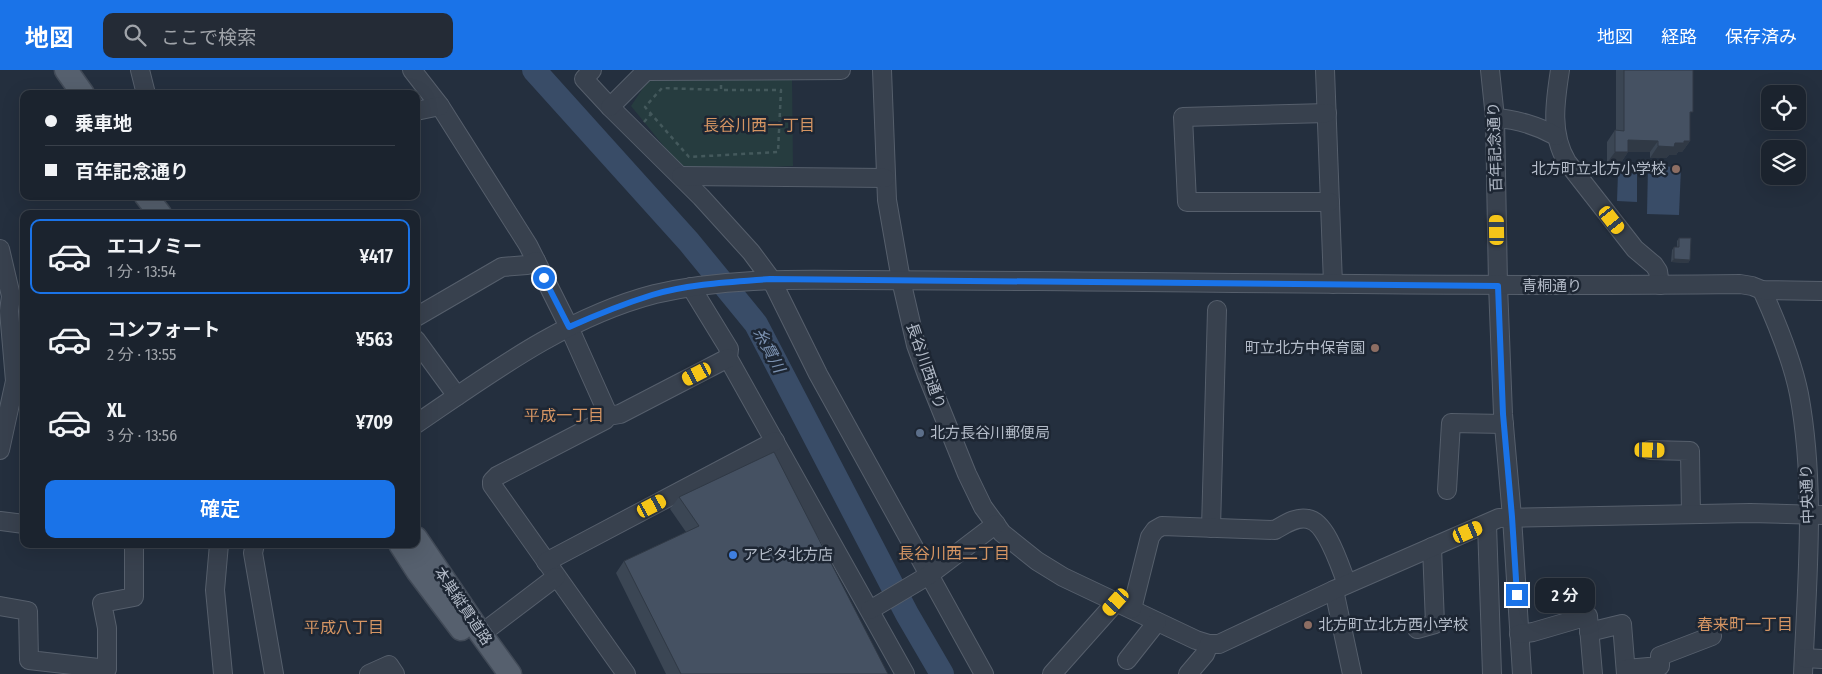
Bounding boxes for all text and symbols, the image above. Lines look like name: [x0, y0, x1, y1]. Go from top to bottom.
search box: [103, 13, 453, 58]
icon: search: [121, 21, 149, 49]
text: 地図: [25, 24, 73, 52]
text: ここで検索: [161, 26, 256, 49]
text: 地図: [1597, 26, 1633, 48]
text: 経路: [1661, 26, 1697, 48]
text: 保存済み: [1725, 26, 1797, 48]
map controls: [1761, 85, 1806, 185]
button: locate: [1761, 85, 1806, 130]
street label: 百年記念通り: [1484, 102, 1506, 192]
text: 乗車地: [75, 112, 132, 135]
district label: 長谷川西一丁目: [703, 116, 815, 135]
button: layers: [1761, 140, 1806, 185]
text: 百年記念通り: [75, 160, 189, 183]
place label: 北方町立北方小学校: [1531, 160, 1666, 178]
marker: 北方町立北方小学校: [1670, 163, 1682, 175]
car: [1596, 204, 1627, 236]
car: [1489, 215, 1504, 245]
icon: car: [47, 234, 92, 279]
text: エコノミー: [107, 235, 202, 258]
text: ¥417: [359, 245, 393, 268]
text: 1 分 · 13:54: [107, 262, 176, 281]
route start: [533, 267, 555, 289]
street label: 青桐通り: [1522, 277, 1582, 295]
icon: car: [47, 317, 92, 362]
text: コンフォート: [107, 318, 220, 341]
street label: 長谷川西通り: [903, 321, 949, 411]
water label: 糸貫川: [749, 324, 790, 377]
text: ¥563: [356, 328, 393, 351]
place label: 町立北方中保育園: [1245, 339, 1365, 357]
marker: 町立北方中保育園: [1369, 342, 1381, 354]
text: 2 分 · 13:55: [107, 345, 176, 364]
car: [680, 361, 713, 387]
text: XL: [107, 399, 126, 422]
icon: car: [47, 400, 92, 445]
district label: 平成一丁目: [524, 406, 604, 425]
text: ¥709: [356, 411, 393, 434]
place label: 北方長谷川郵便局: [930, 424, 1050, 442]
text: 3 分 · 13:56: [107, 426, 177, 445]
marker: 北方長谷川郵便局: [914, 427, 926, 439]
car: [1634, 442, 1665, 458]
street label: 中央通り: [1797, 464, 1817, 524]
button: 確定: [45, 480, 395, 538]
car: [635, 492, 668, 520]
car: [1451, 519, 1484, 545]
district label: 長谷川西二丁目: [898, 544, 1010, 563]
place label: アピタ北方店: [743, 546, 833, 564]
marker: アピタ北方店: [727, 549, 739, 561]
street label: 本巣縦貫道路: [430, 564, 496, 648]
callout: 2 分: [1534, 578, 1594, 612]
route end: [1506, 584, 1528, 606]
car: [1100, 586, 1131, 618]
text: 2 分: [1552, 586, 1578, 605]
district label: 春来町一丁目: [1697, 615, 1793, 634]
place label: 北方町立北方西小学校: [1318, 616, 1468, 634]
district label: 平成八丁目: [304, 618, 384, 637]
marker: 北方町立北方西小学校: [1302, 619, 1314, 631]

